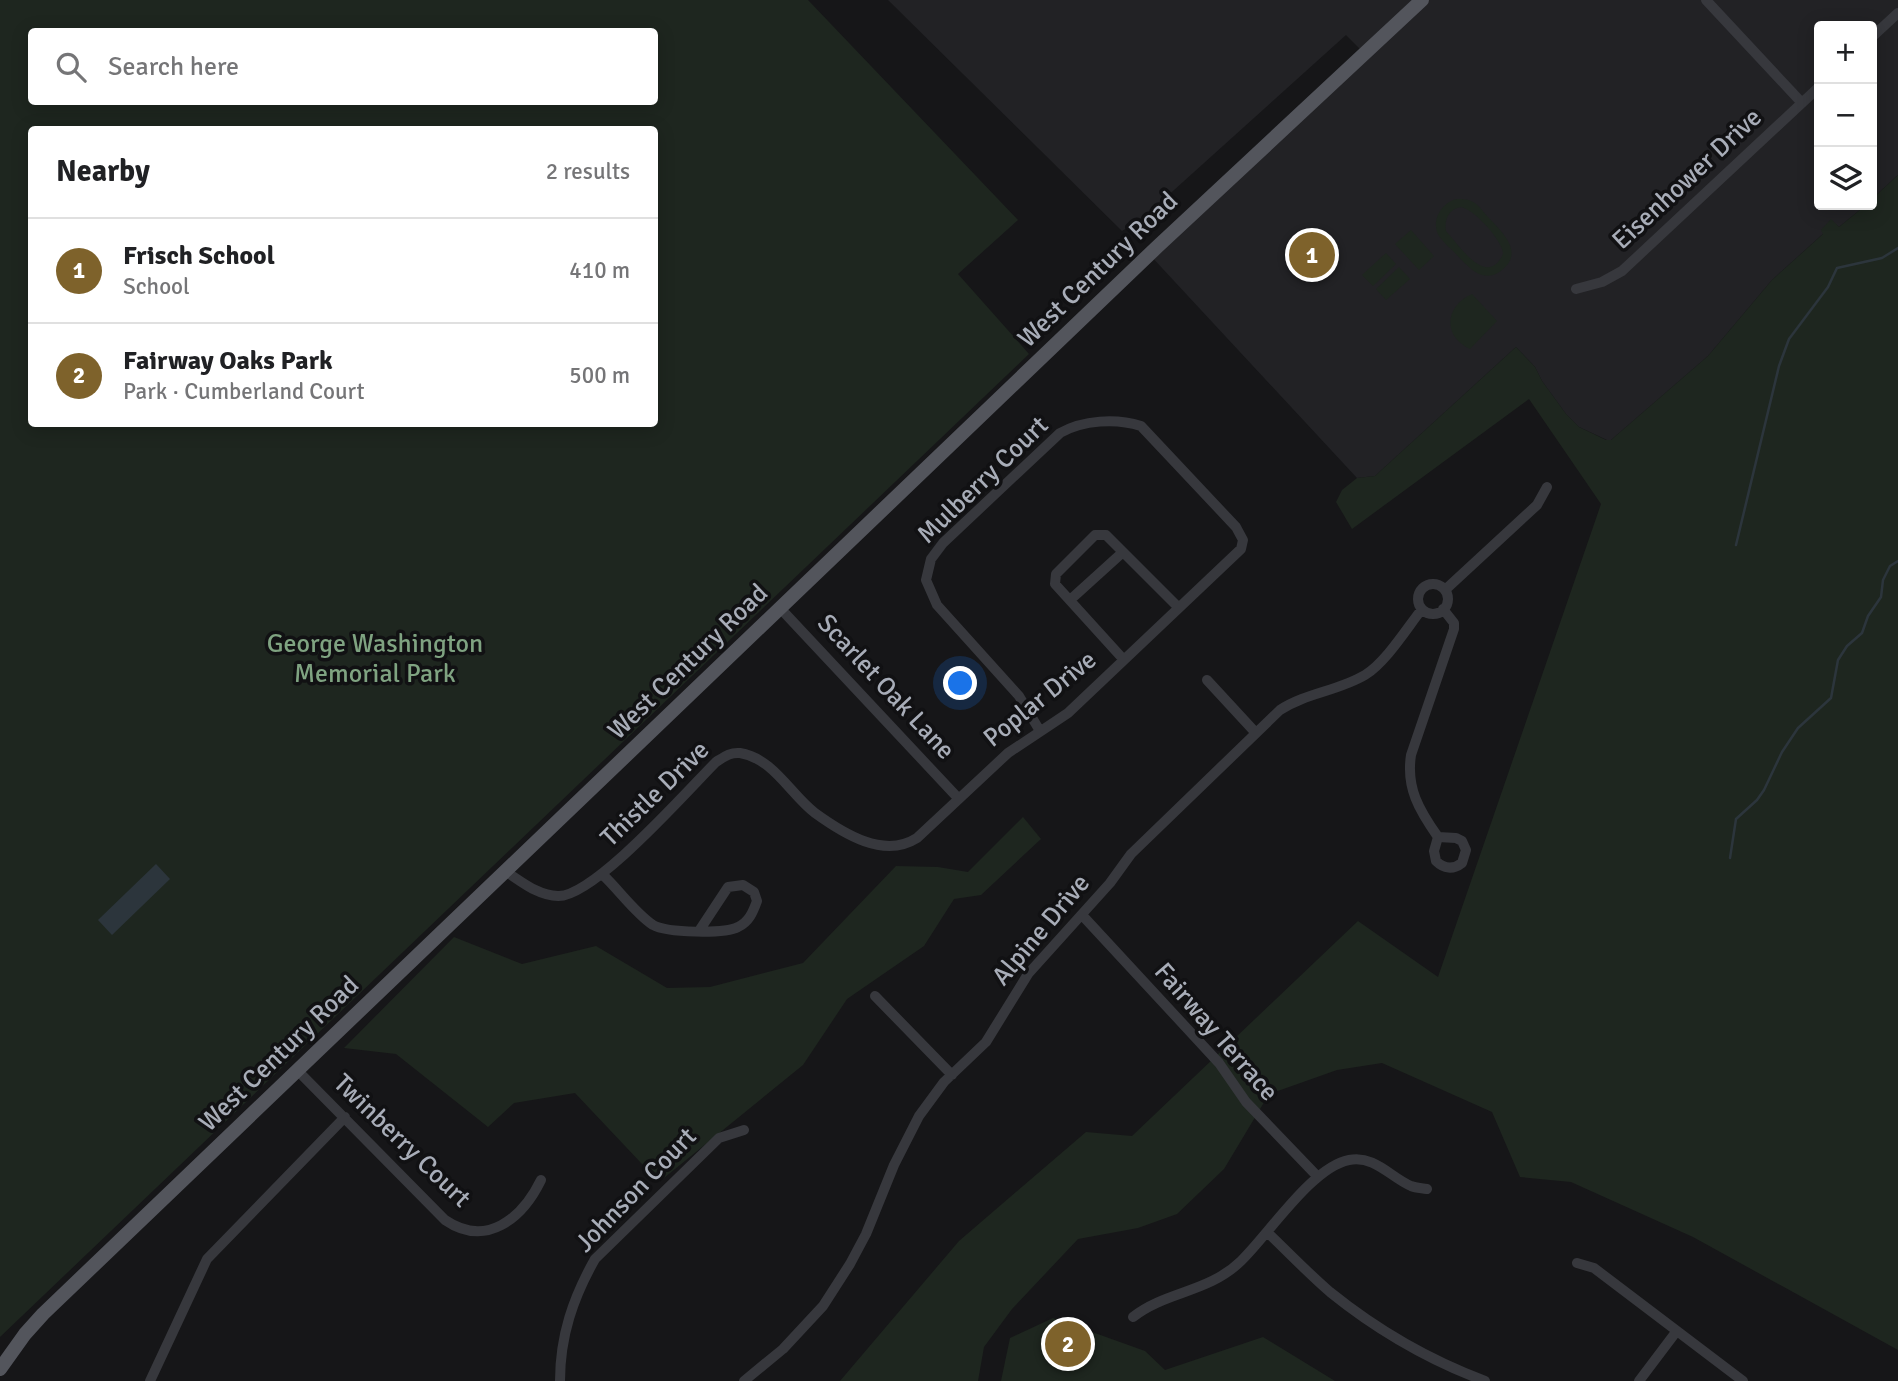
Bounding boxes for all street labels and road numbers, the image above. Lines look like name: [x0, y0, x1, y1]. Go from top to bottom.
street label: Eisenhower Drive: [1606, 102, 1768, 256]
street label: West Century Road: [1011, 186, 1185, 354]
street label: Mulberry Court: [911, 410, 1055, 550]
street label: West Century Road: [601, 578, 775, 746]
street label: Scarlet Oak Lane: [811, 608, 961, 766]
street label: Poplar Drive: [977, 644, 1103, 754]
street label: Thistle Drive: [594, 734, 716, 854]
street label: Alpine Drive: [985, 868, 1097, 992]
street label: Fairway Terrace: [1147, 956, 1285, 1108]
street label: West Century Road: [192, 970, 366, 1138]
street label: Twinberry Court: [327, 1068, 477, 1214]
street label: Johnson Court: [569, 1121, 703, 1259]

